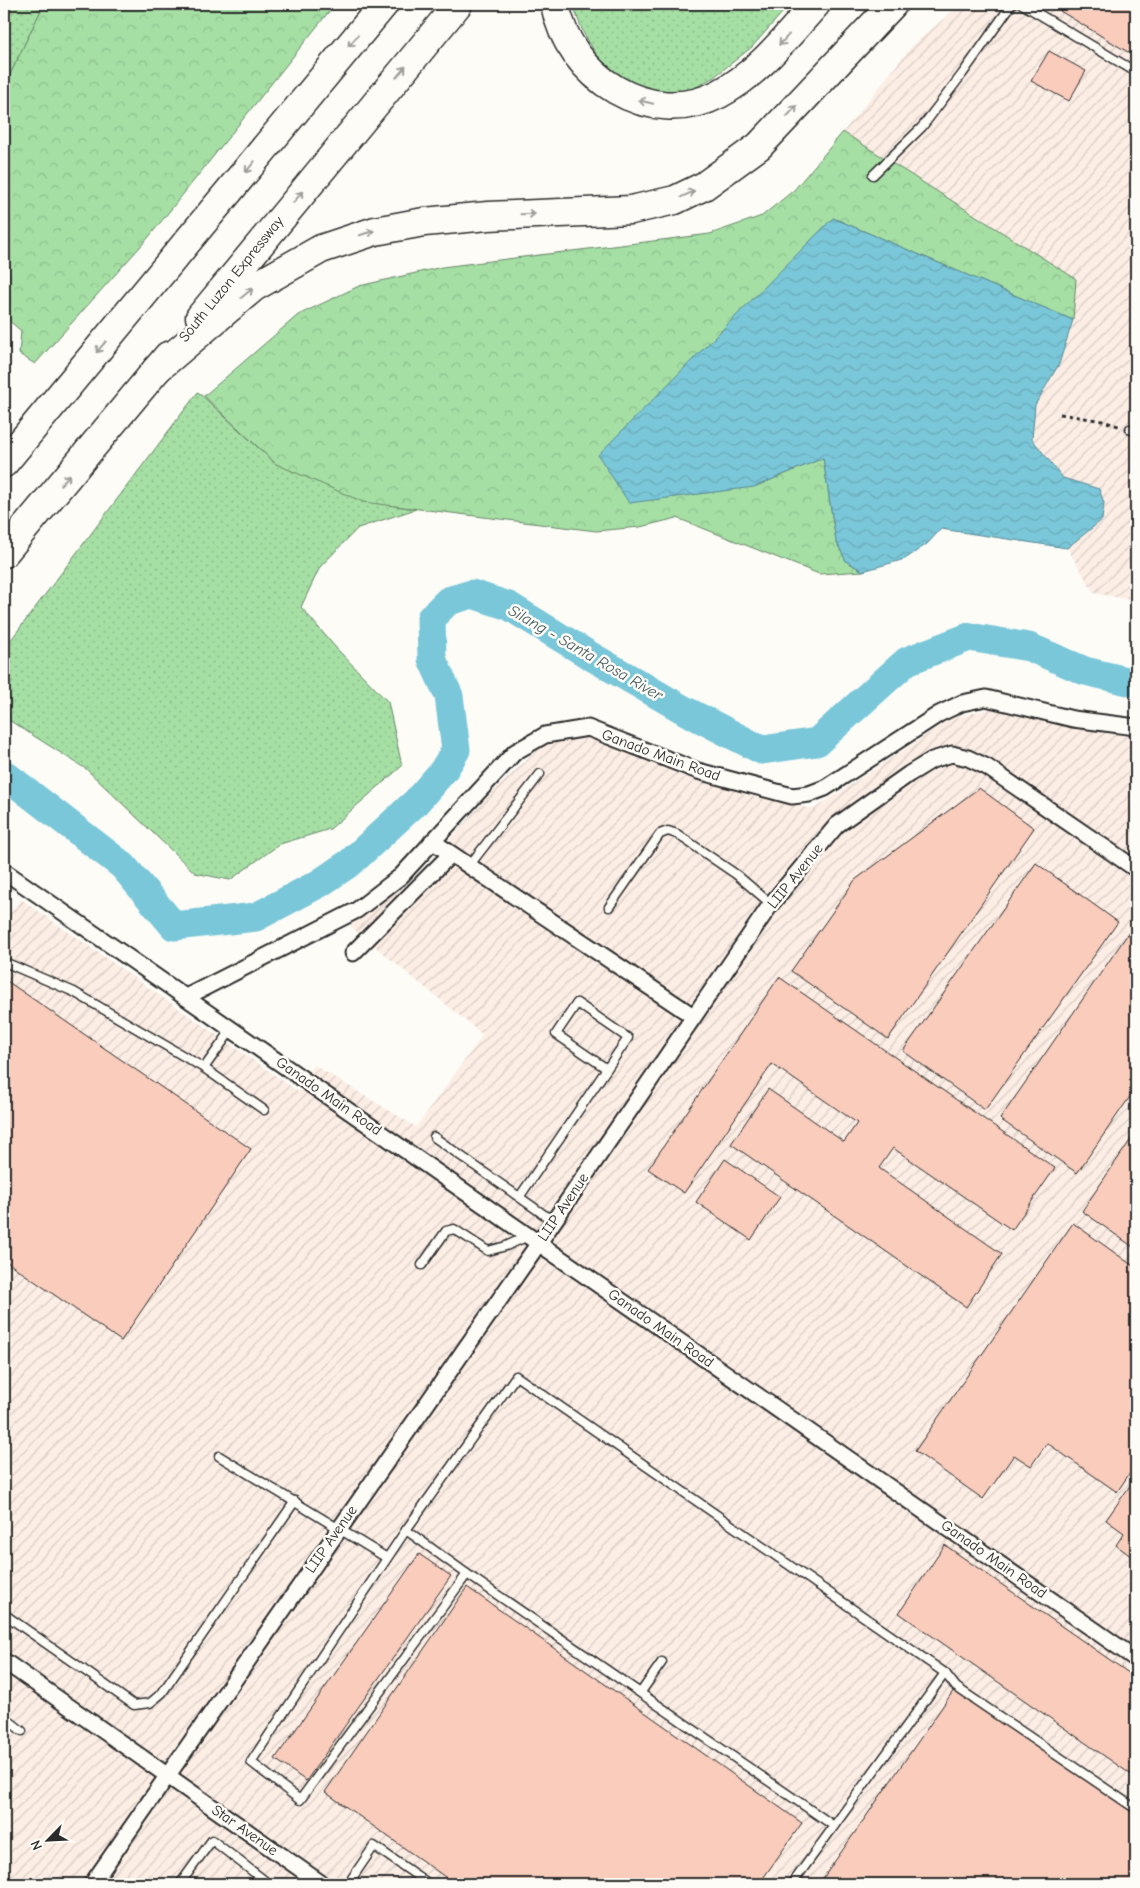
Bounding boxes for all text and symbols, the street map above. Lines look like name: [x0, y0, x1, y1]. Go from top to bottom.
one-way arrow: [347, 34, 358, 47]
one-way arrow: [778, 34, 790, 47]
one-way arrow: [396, 65, 407, 78]
one-way arrow: [639, 96, 655, 106]
one-way arrow: [786, 104, 798, 117]
one-way arrow: [244, 160, 255, 173]
one-way arrow: [680, 189, 695, 198]
one-way arrow: [293, 191, 304, 204]
one-way arrow: [520, 210, 536, 219]
street label: South Luzon Expressway: [175, 212, 287, 345]
one-way arrow: [359, 228, 375, 238]
one-way arrow: [240, 288, 253, 299]
one-way arrow: [96, 340, 107, 353]
one-way arrow: [59, 473, 70, 486]
water label: Silang - Santa Rosa River: [505, 601, 666, 705]
street label: Ganado Main Road: [599, 725, 723, 785]
street label: LIIP Avenue: [763, 840, 827, 912]
street label: Ganado Main Road: [273, 1053, 385, 1139]
street label: LIIP Avenue: [534, 1169, 593, 1245]
street label: Ganado Main Road: [605, 1285, 717, 1371]
street label: LIIP Avenue: [301, 1501, 361, 1576]
street label: Ganado Main Road: [938, 1516, 1050, 1602]
street label: Star Avenue: [208, 1801, 282, 1860]
north arrow: [22, 1816, 72, 1866]
text: N: [27, 1837, 46, 1853]

